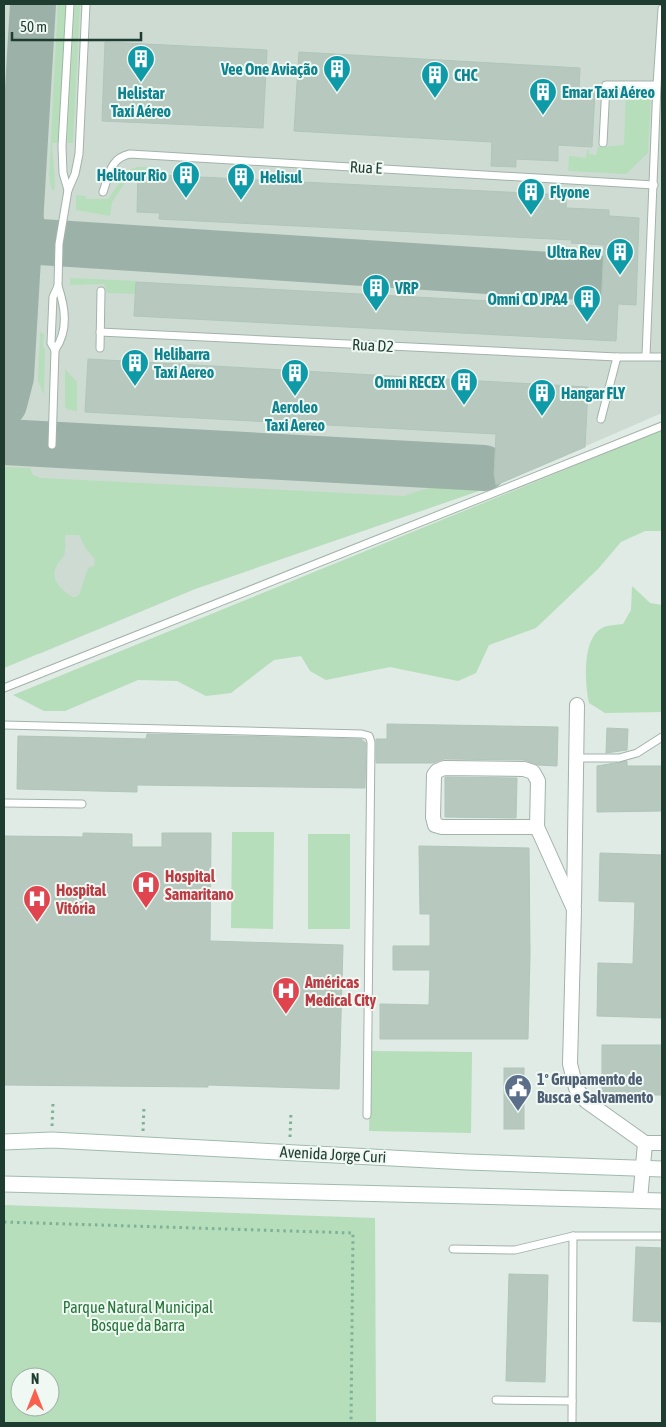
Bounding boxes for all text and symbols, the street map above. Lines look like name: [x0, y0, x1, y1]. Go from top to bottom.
scale bar: [12, 10, 141, 42]
text: 50 m: [20, 18, 47, 35]
building icon: Helistar Taxi Aéreo: [126, 44, 156, 83]
building icon: Vee One Aviação: [322, 54, 352, 93]
place label: Vee One Aviação: [220, 60, 318, 78]
building icon: CHC: [420, 60, 450, 99]
place label: CHC: [454, 66, 478, 84]
building icon: Emar Taxi Aéreo: [528, 77, 558, 116]
place label: Emar Taxi Aéreo: [562, 83, 655, 101]
place label: Helistar Taxi Aéreo: [111, 84, 172, 120]
street label: Rua E: [349, 157, 383, 177]
building icon: Helitour Rio: [171, 160, 201, 199]
building icon: Helisul: [226, 162, 256, 201]
place label: Helitour Rio: [97, 166, 167, 184]
place label: Helisul: [260, 168, 303, 186]
building icon: Flyone: [516, 177, 546, 216]
place label: Flyone: [550, 183, 590, 201]
building icon: Ultra Rev: [605, 237, 635, 276]
place label: Ultra Rev: [547, 243, 601, 261]
building icon: VRP: [361, 273, 391, 312]
place label: VRP: [394, 279, 419, 297]
building icon: Omni CD JPA4: [572, 284, 602, 323]
place label: Omni CD JPA4: [487, 290, 568, 308]
street label: Rua D2: [352, 335, 394, 355]
place label: Helibarra Taxi Aereo: [154, 345, 215, 381]
building icon: Helibarra Taxi Aereo: [120, 348, 150, 387]
building icon: Aeroleo Taxi Aereo: [280, 358, 310, 397]
building icon: Omni RECEX: [449, 367, 479, 406]
place label: Omni RECEX: [374, 373, 446, 391]
building icon: Hangar FLY: [527, 378, 557, 417]
place label: Hangar FLY: [561, 384, 626, 402]
place label: Aeroleo Taxi Aereo: [265, 398, 326, 434]
place label: Hospital Samaritano: [165, 867, 234, 903]
hospital icon: Hospital Samaritano: [131, 870, 161, 909]
place label: Hospital Vitória: [55, 881, 107, 917]
hospital icon: Hospital Vitória: [22, 884, 52, 923]
place label: Américas Medical City: [304, 973, 376, 1009]
hospital icon: Américas Medical City: [271, 976, 301, 1015]
place label: 1º Grupamento de Busca e Salvamento: [537, 1070, 654, 1106]
public building icon: 1º Grupamento de Busca e Salvamento: [503, 1073, 533, 1112]
street label: Avenida Jorge Curi: [279, 1142, 387, 1167]
park label: Parque Natural Municipal Bosque da Barra: [63, 1298, 214, 1335]
north arrow: [10, 1367, 60, 1417]
text: N: [31, 1371, 39, 1387]

